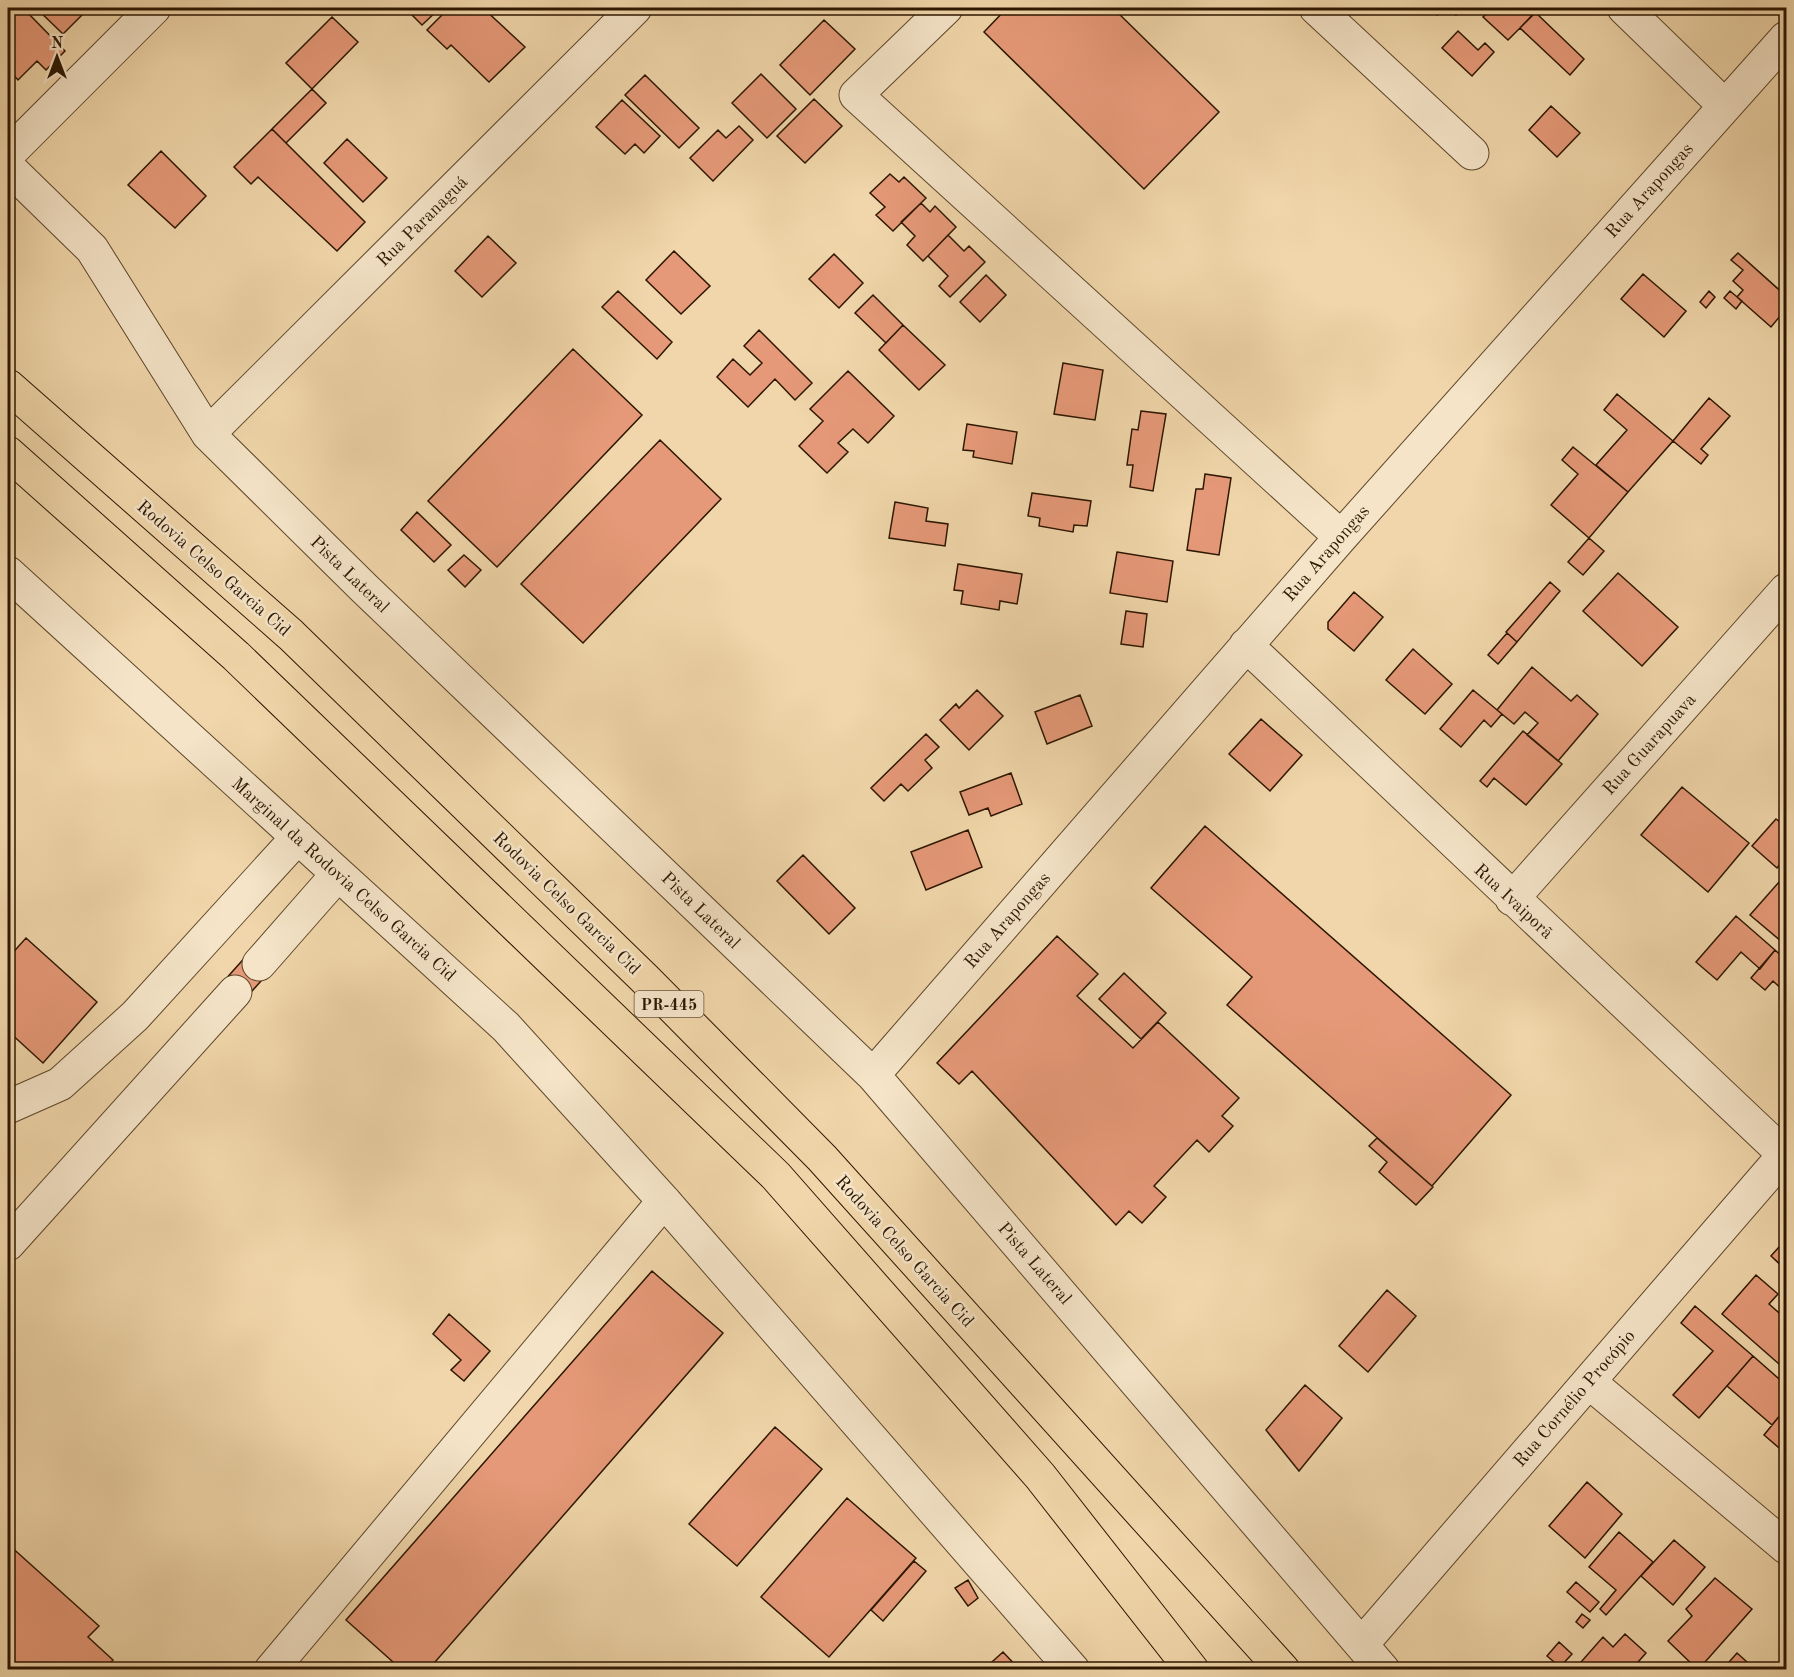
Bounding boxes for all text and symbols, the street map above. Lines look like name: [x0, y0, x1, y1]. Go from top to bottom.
north arrow: [27, 27, 87, 87]
text: N: [51, 36, 64, 52]
street label: Rua Arapongas: [1603, 140, 1697, 242]
street label: Rua Paranaguá: [374, 173, 472, 270]
street label: Rodovia Celso Garcia Cid: [133, 497, 294, 640]
street label: Rua Arapongas: [1280, 502, 1373, 605]
street label: Pista Lateral: [306, 533, 392, 617]
street label: Rua Guarapuava: [1600, 691, 1700, 799]
street label: Marginal da Rodovia Celso Garcia Cid: [228, 774, 459, 985]
street label: Rodovia Celso Garcia Cid: [489, 829, 643, 979]
street label: Rua Ivaiporã: [1470, 861, 1556, 943]
street label: Pista Lateral: [657, 869, 743, 953]
street label: Rua Arapongas: [961, 869, 1054, 972]
road number: PR-445: [634, 991, 704, 1017]
street label: Rodovia Celso Garcia Cid: [832, 1172, 977, 1331]
street label: Pista Lateral: [994, 1219, 1075, 1308]
street label: Rua Cornélio Procópio: [1511, 1327, 1639, 1471]

